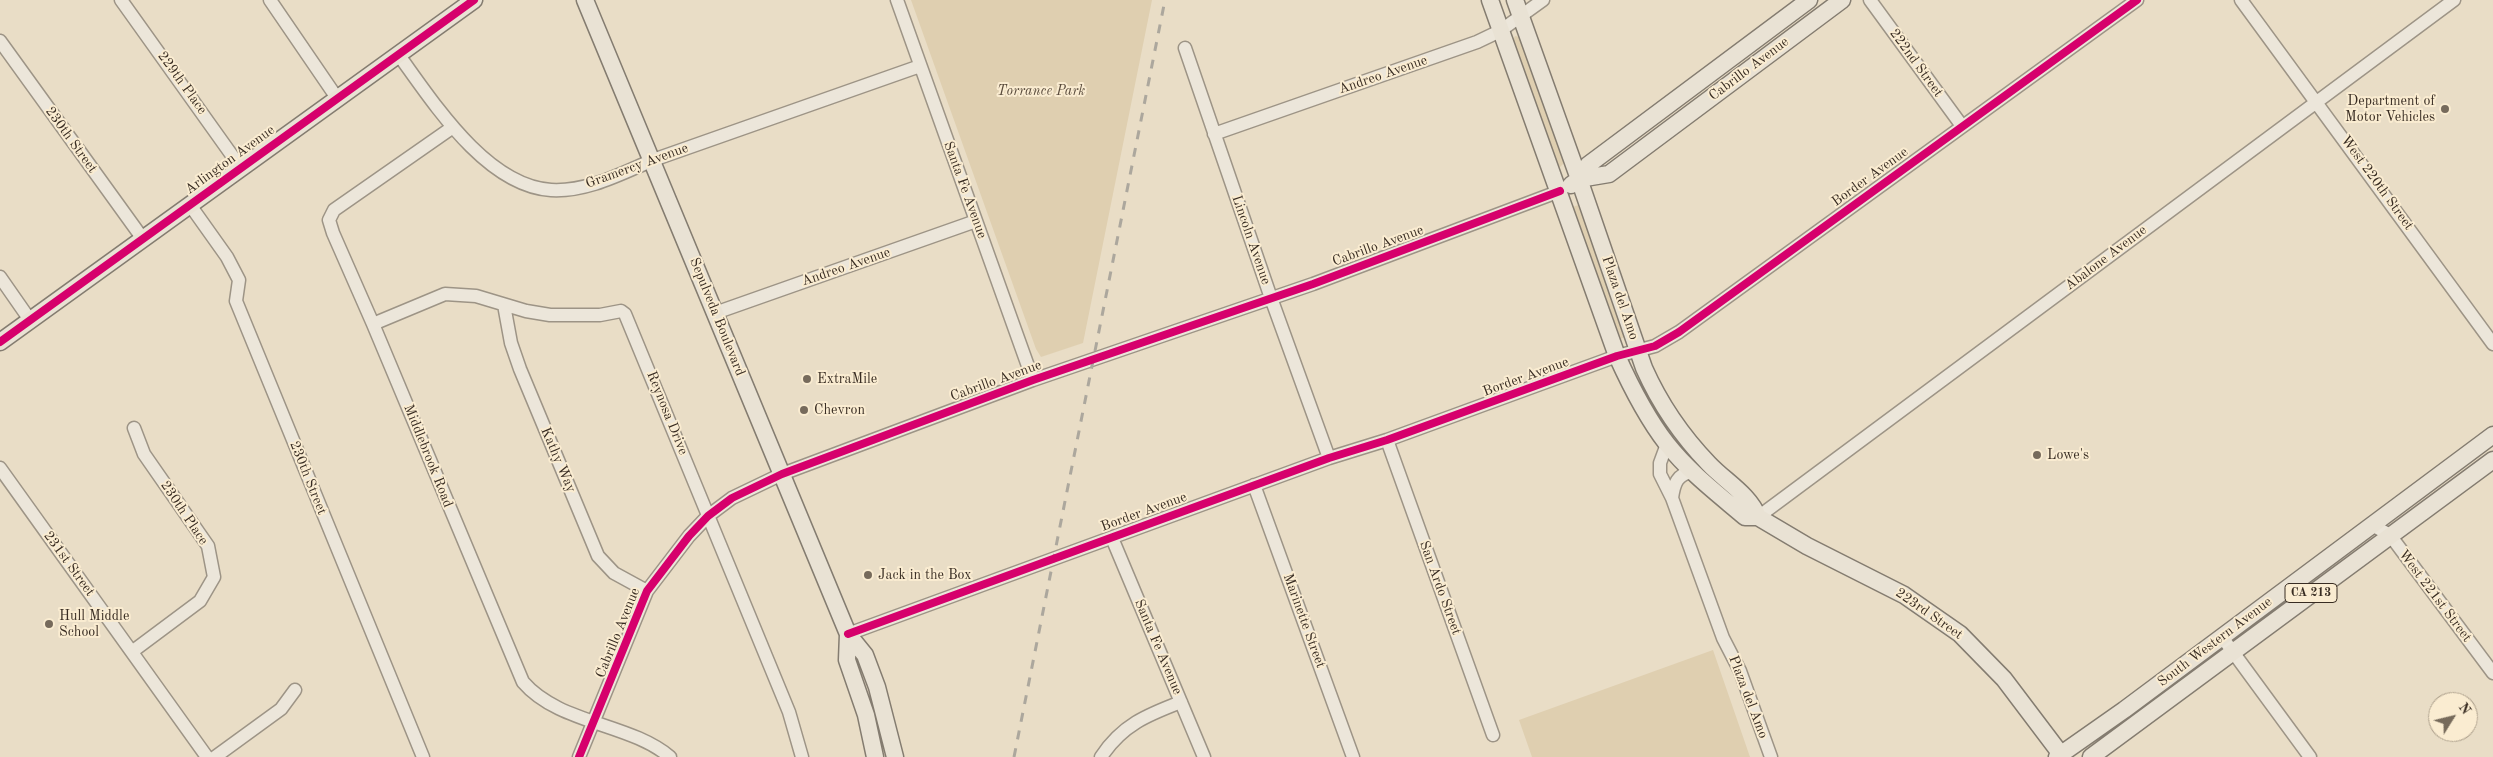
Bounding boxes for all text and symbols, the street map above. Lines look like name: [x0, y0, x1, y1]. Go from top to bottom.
street label: 222nd Street: [1886, 26, 1946, 100]
street label: Cabrillo Avenue: [1706, 33, 1792, 105]
street label: 229th Place: [154, 48, 210, 118]
street label: Andreo Avenue: [1336, 52, 1430, 98]
park label: Torrance Park: [997, 83, 1085, 99]
place label: Department of Motor Vehicles: [2345, 93, 2435, 125]
marker: Department of Motor Vehicles: [2439, 103, 2451, 115]
street label: 230th Street: [41, 104, 101, 176]
street label: Arlington Avenue: [182, 122, 278, 198]
street label: West 220th Street: [2337, 132, 2417, 234]
street label: Santa Fe Avenue: [940, 139, 990, 241]
street label: Gramercy Avenue: [583, 140, 691, 192]
street label: Border Avenue: [1829, 144, 1911, 210]
street label: Lincoln Avenue: [1228, 193, 1274, 287]
street label: Cabrillo Avenue: [1330, 222, 1426, 270]
street label: Abalone Avenue: [2062, 222, 2150, 294]
street label: Andreo Avenue: [799, 244, 893, 290]
street label: Plaza del Amo: [1598, 254, 1642, 342]
street label: Sepulveda Boulevard: [686, 255, 748, 379]
street label: Border Avenue: [1481, 354, 1571, 400]
street label: Cabrillo Avenue: [948, 357, 1044, 405]
street label: Reynosa Drive: [643, 369, 691, 457]
place label: ExtraMile: [817, 371, 877, 387]
marker: ExtraMile: [801, 373, 813, 385]
street label: Middlebrook Road: [400, 402, 456, 510]
place label: Chevron: [814, 402, 865, 418]
marker: Chevron: [798, 404, 810, 416]
street label: Kathy Way: [537, 425, 579, 495]
street label: 230th Street: [286, 439, 330, 517]
place label: Lowe's: [2047, 447, 2089, 463]
marker: Lowe's: [2031, 449, 2043, 461]
street label: 230th Place: [156, 478, 212, 548]
street label: Border Avenue: [1099, 489, 1189, 535]
street label: 231st Street: [40, 528, 98, 600]
street label: San Ardo Street: [1415, 539, 1465, 637]
street label: West 221st Street: [2395, 547, 2475, 645]
place label: Jack in the Box: [878, 567, 971, 583]
marker: Jack in the Box: [862, 569, 874, 581]
street label: Marinette Street: [1279, 571, 1329, 671]
road number: CA 213: [2285, 584, 2337, 602]
street label: Cabrillo Avenue: [592, 585, 644, 681]
street label: 223rd Street: [1892, 585, 1966, 643]
street label: South Western Avenue: [2155, 594, 2275, 690]
street label: Santa Fe Avenue: [1130, 597, 1186, 697]
place label: Hull Middle School: [59, 608, 129, 640]
marker: Hull Middle School: [43, 618, 55, 630]
street label: Plaza del Amo: [1724, 653, 1772, 741]
north arrow: [2428, 692, 2478, 742]
text: N: [2456, 700, 2473, 717]

